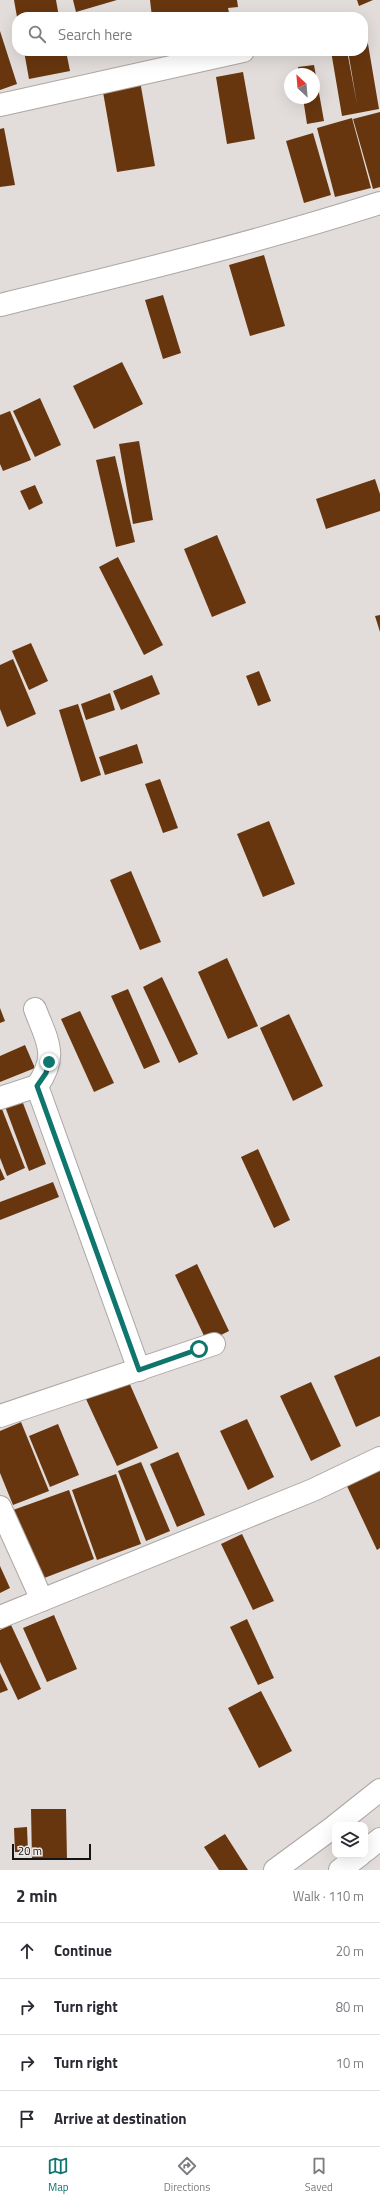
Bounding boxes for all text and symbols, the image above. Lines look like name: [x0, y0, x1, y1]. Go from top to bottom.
search box: [12, 12, 368, 56]
icon: search: [26, 23, 48, 45]
text: Search here: [58, 23, 132, 46]
north arrow: [284, 68, 320, 104]
route end: [40, 1053, 58, 1071]
route start: [190, 1340, 208, 1358]
map controls: [332, 1822, 368, 1858]
button: layers: [332, 1822, 368, 1858]
scale bar: [12, 1842, 91, 1861]
text: 20 m: [18, 1843, 42, 1859]
text: 2 min: [16, 1883, 57, 1909]
text: Walk · 110 m: [293, 1886, 364, 1906]
text: Continue: [54, 1939, 112, 1962]
icon: ahead: [16, 1940, 38, 1962]
text: 20 m: [336, 1941, 364, 1961]
text: Turn right: [54, 1995, 118, 2018]
icon: right: [16, 1996, 38, 2018]
text: 80 m: [336, 1997, 364, 2017]
text: Turn right: [54, 2051, 118, 2074]
icon: right: [16, 2052, 38, 2074]
text: 10 m: [336, 2053, 364, 2073]
text: Arrive at destination: [54, 2107, 187, 2130]
icon: arrive: [16, 2108, 38, 2130]
tab: Map: [47, 2155, 69, 2195]
tab: Directions: [164, 2155, 210, 2195]
tab: Saved: [305, 2155, 333, 2195]

